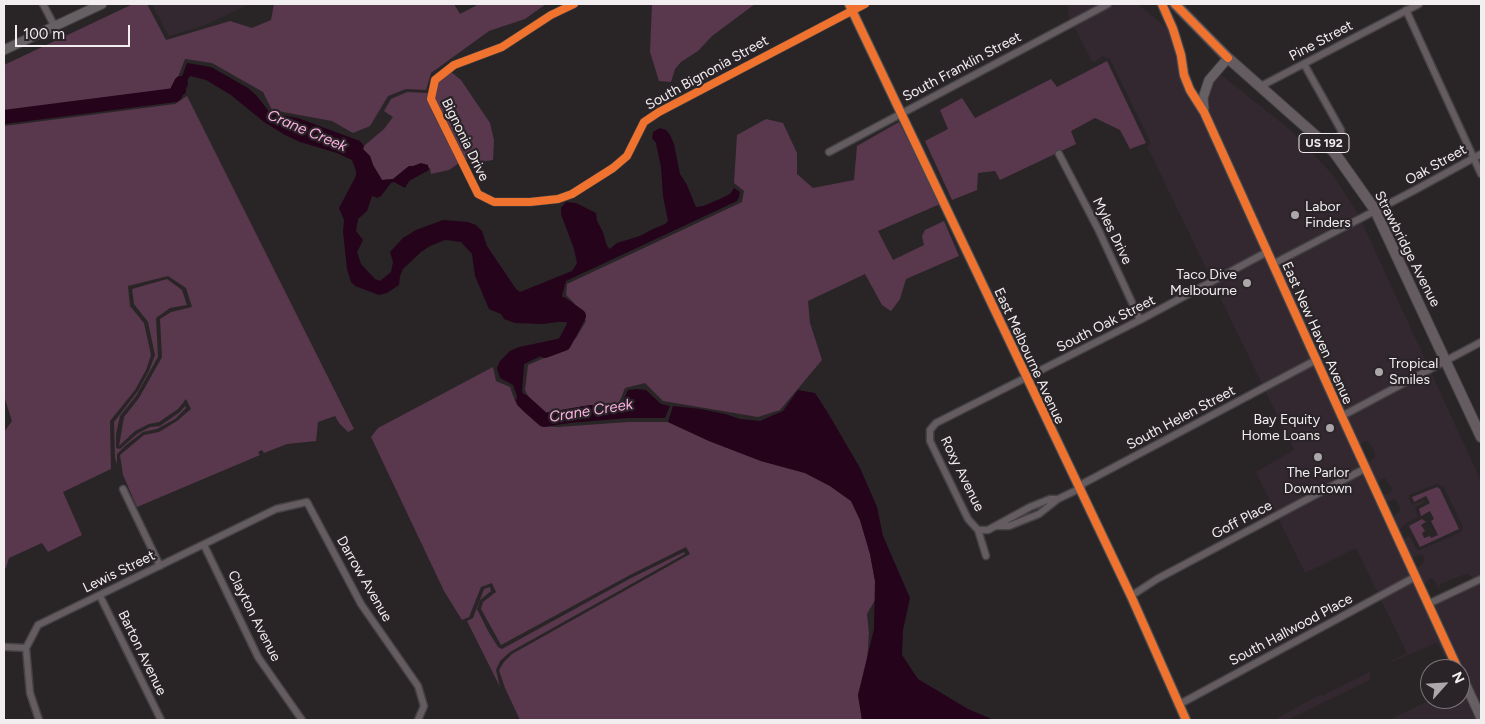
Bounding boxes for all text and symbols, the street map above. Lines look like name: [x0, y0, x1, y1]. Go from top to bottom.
scale bar: [18, 15, 132, 47]
street label: Pine Street: [1286, 17, 1356, 65]
text: 100 m: [23, 25, 65, 43]
street label: South Franklin Street: [900, 29, 1024, 105]
street label: South Bignonia Street: [643, 32, 771, 114]
street label: Bignonia Drive: [438, 96, 492, 184]
water label: Crane Creek: [265, 106, 349, 156]
road number: US 192: [1299, 134, 1349, 152]
street label: Oak Street: [1402, 141, 1470, 189]
street label: Strawbridge Avenue: [1371, 188, 1443, 310]
street label: Myles Drive: [1089, 195, 1135, 267]
place label: Labor Finders: [1305, 199, 1351, 232]
marker: Labor Finders: [1289, 209, 1301, 221]
street label: East New Haven Avenue: [1278, 259, 1356, 407]
place label: Taco Dive Melbourne: [1170, 267, 1237, 300]
marker: Taco Dive Melbourne: [1241, 277, 1253, 289]
street label: East Melbourne Avenue: [990, 285, 1068, 427]
street label: South Oak Street: [1054, 292, 1158, 356]
place label: Tropical Smiles: [1389, 356, 1438, 388]
marker: Tropical Smiles: [1373, 366, 1385, 378]
street label: South Helen Street: [1124, 382, 1238, 454]
water label: Crane Creek: [548, 395, 634, 427]
place label: Bay Equity Home Loans: [1241, 412, 1320, 444]
marker: Bay Equity Home Loans: [1324, 422, 1336, 434]
street label: Roxy Avenue: [937, 434, 987, 514]
marker: The Parlor Downtown: [1312, 451, 1324, 463]
place label: The Parlor Downtown: [1284, 465, 1352, 498]
street label: Goff Place: [1209, 497, 1275, 543]
street label: Darrow Avenue: [333, 533, 395, 625]
street label: Lewis Street: [80, 547, 158, 597]
street label: Clayton Avenue: [224, 568, 284, 664]
street label: South Hallwood Place: [1227, 590, 1355, 670]
street label: Barton Avenue: [114, 608, 170, 698]
north arrow: [1420, 659, 1470, 709]
text: N: [1448, 669, 1468, 686]

